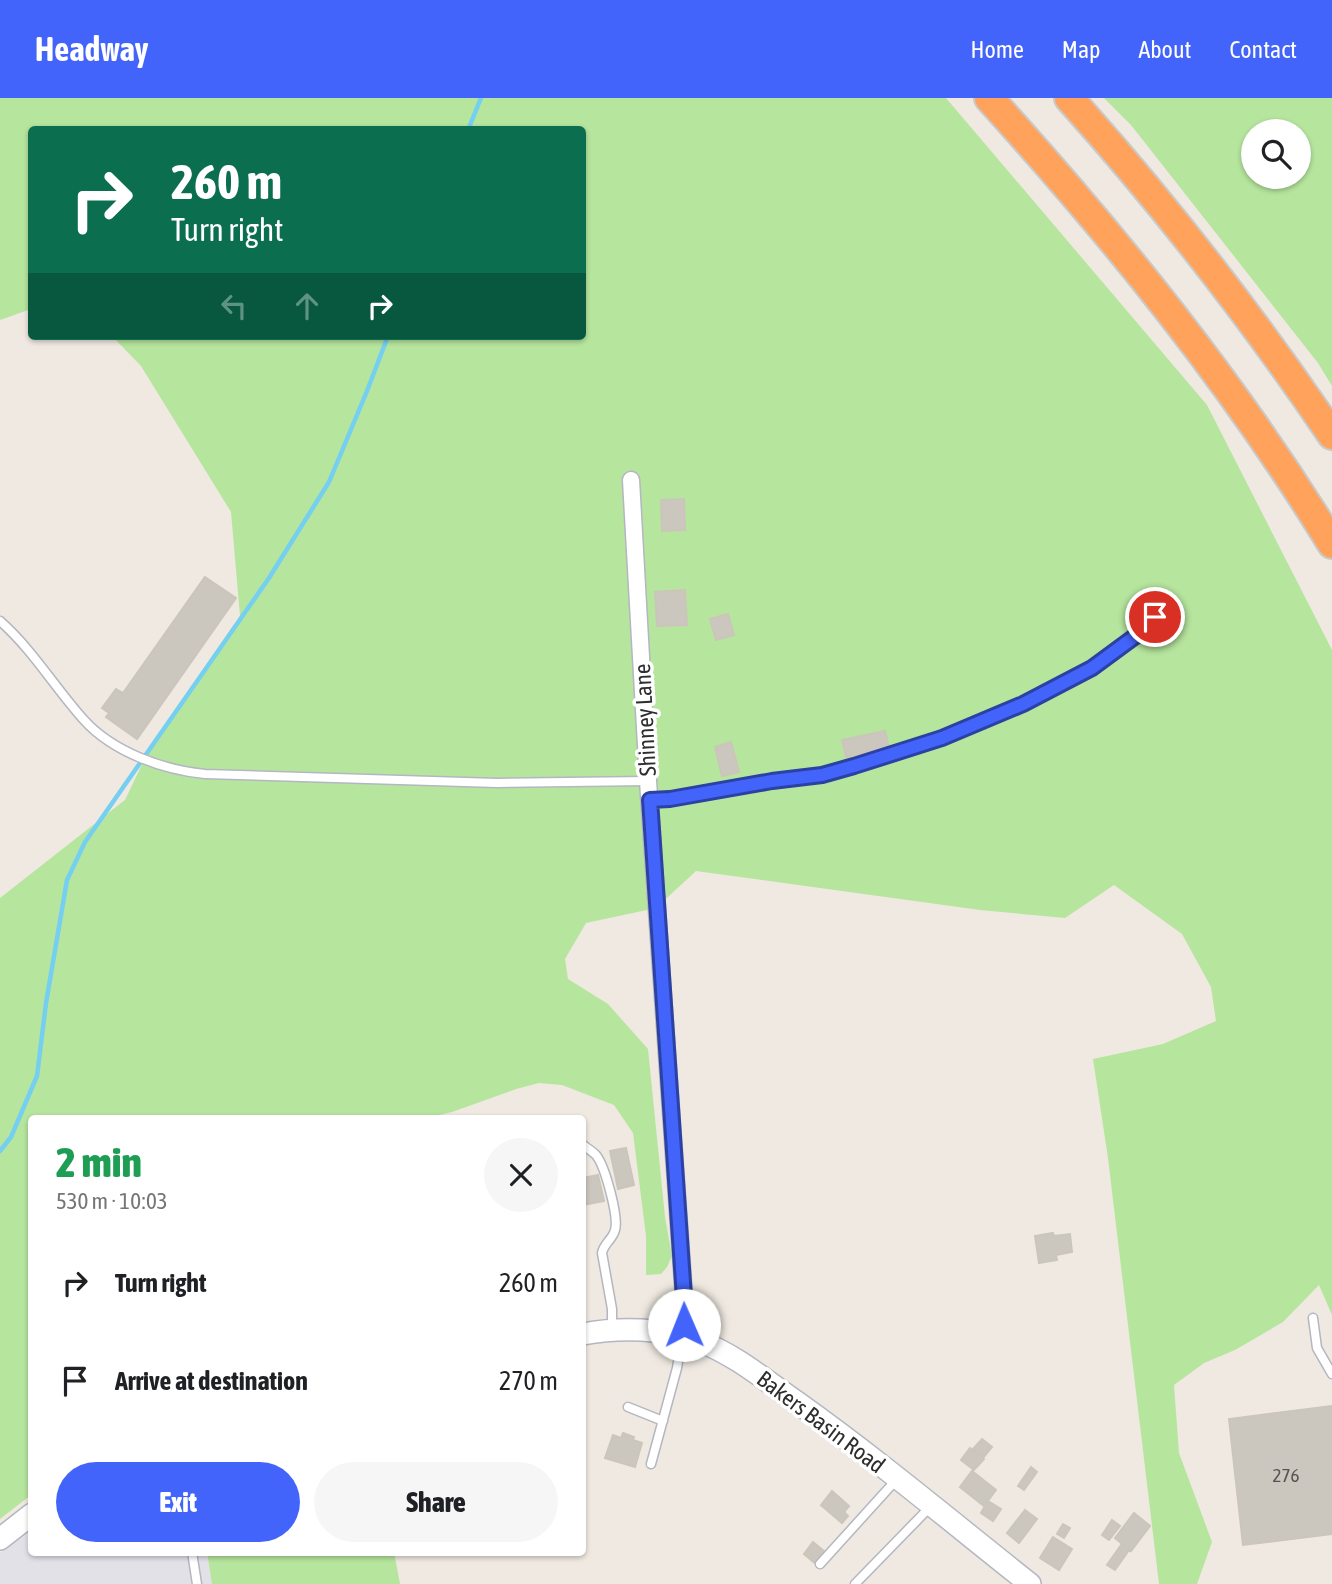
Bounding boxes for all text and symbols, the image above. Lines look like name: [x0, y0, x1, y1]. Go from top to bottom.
text: Headway: [35, 30, 148, 68]
text: Home: [970, 36, 1024, 63]
text: Map: [1062, 36, 1100, 63]
text: About: [1138, 36, 1191, 63]
text: Contact: [1229, 36, 1297, 63]
map controls: [1241, 119, 1311, 189]
button: search: [1241, 119, 1311, 189]
text: 260 m: [171, 153, 282, 209]
icon: right: [56, 154, 147, 245]
text: Turn right: [171, 211, 284, 248]
icon: left: [215, 287, 253, 325]
icon: ahead: [288, 287, 326, 325]
icon: right: [361, 287, 399, 325]
pin: [1125, 587, 1185, 647]
icon: arrive: [1136, 598, 1174, 636]
street label: Shinney Lane: [629, 663, 661, 777]
text: 2 min: [56, 1138, 142, 1186]
button: close: [484, 1138, 558, 1212]
text: 530 m · 10:03: [56, 1188, 168, 1214]
icon: right: [56, 1264, 94, 1302]
text: Turn right: [115, 1268, 206, 1298]
text: 260 m: [499, 1268, 558, 1298]
position arrow: [647, 1288, 721, 1362]
icon: arrive: [56, 1362, 94, 1400]
text: Arrive at destination: [115, 1366, 308, 1396]
text: 270 m: [499, 1366, 558, 1396]
street label: Bakers Basin Road: [752, 1366, 890, 1478]
button: Exit: [56, 1462, 300, 1542]
button: Share: [314, 1462, 558, 1542]
house number: 276: [1273, 1464, 1299, 1486]

